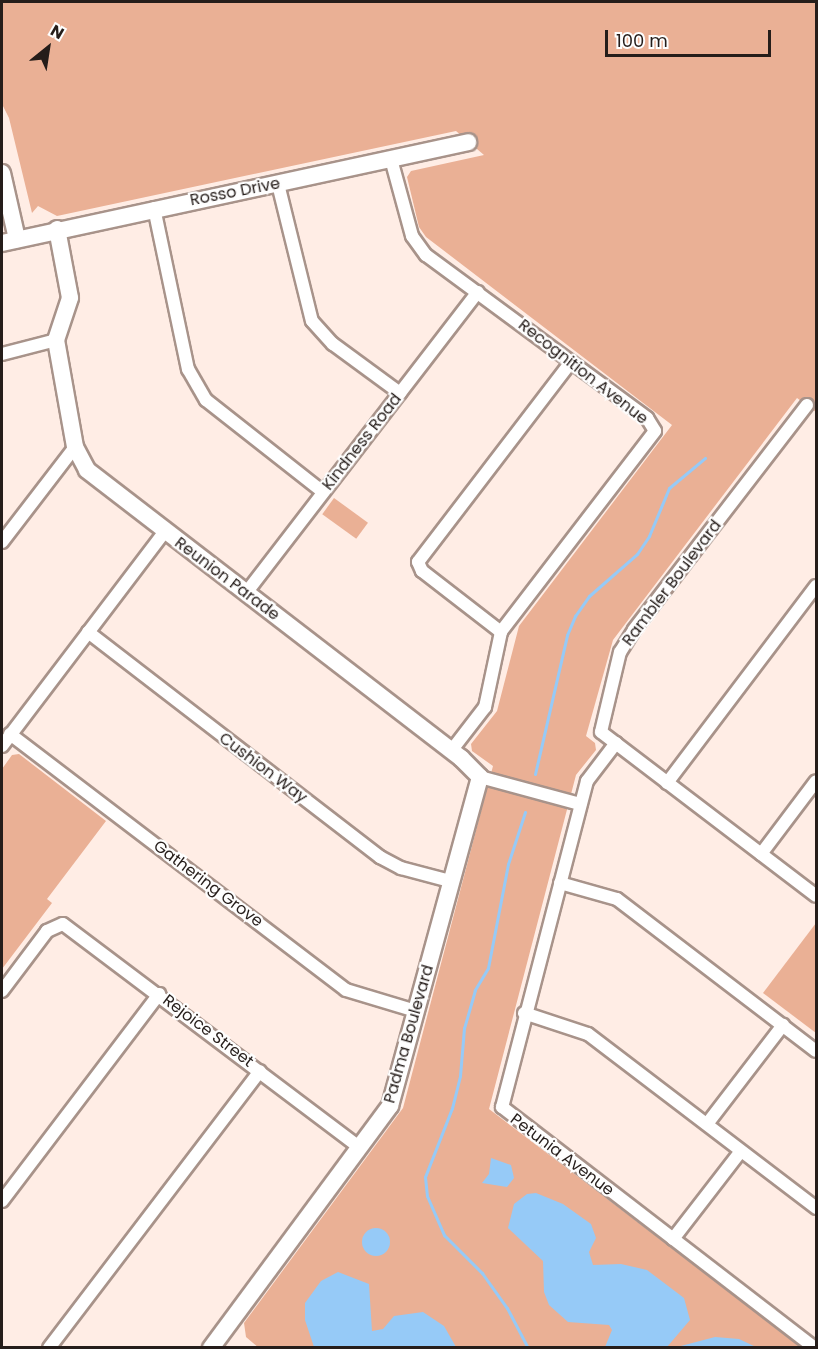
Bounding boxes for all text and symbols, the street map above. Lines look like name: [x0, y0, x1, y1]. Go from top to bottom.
north arrow: [18, 18, 78, 78]
scale bar: [608, 18, 774, 56]
text: N: [46, 19, 68, 45]
text: 100 m: [616, 28, 668, 53]
street label: Rosso Drive: [188, 174, 282, 210]
street label: Recognition Avenue: [514, 315, 652, 429]
street label: Kindness Road: [318, 390, 406, 494]
street label: Rambler Boulevard: [618, 516, 726, 650]
street label: Reunion Parade: [171, 533, 283, 625]
street label: Cushion Way: [215, 729, 311, 807]
street label: Gathering Grove: [149, 837, 267, 931]
street label: Padma Boulevard: [380, 963, 438, 1105]
street label: Rejoice Street: [159, 991, 257, 1071]
street label: Petunia Avenue: [506, 1110, 618, 1200]

